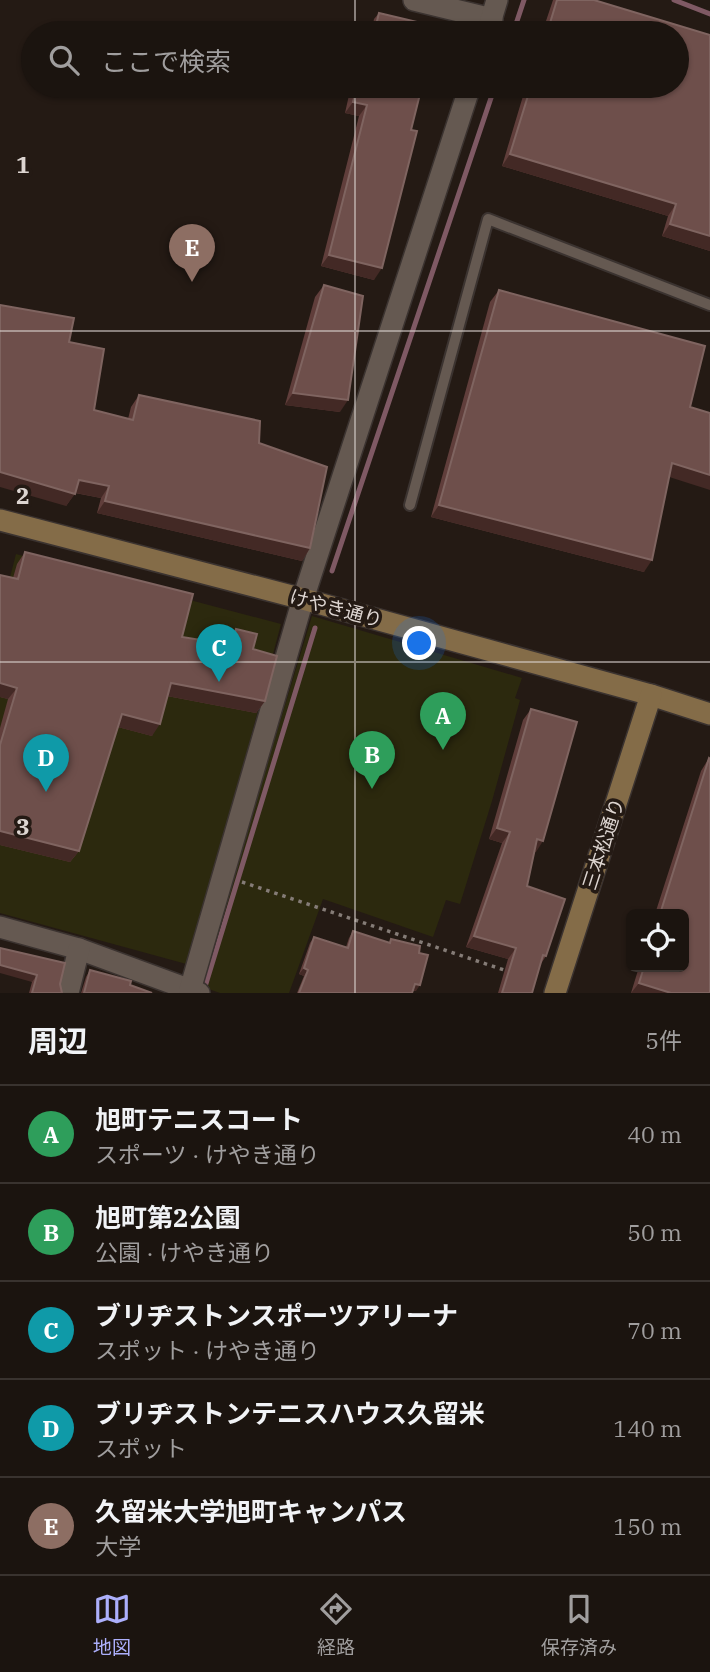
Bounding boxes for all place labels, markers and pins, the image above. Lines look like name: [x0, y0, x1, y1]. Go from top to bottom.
pin: E: [169, 224, 215, 282]
pin: C: [196, 624, 242, 682]
pin: A: [420, 692, 466, 750]
pin: B: [349, 731, 395, 789]
pin: D: [23, 734, 69, 792]

